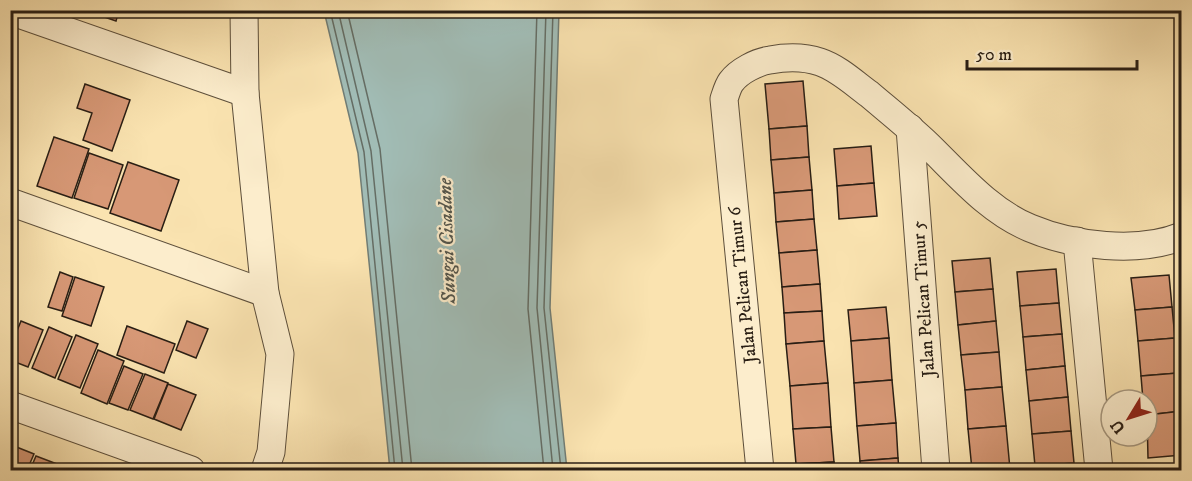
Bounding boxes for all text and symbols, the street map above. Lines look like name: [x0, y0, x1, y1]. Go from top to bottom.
scale bar: [967, 33, 1136, 71]
text: 50 m: [976, 44, 1012, 66]
water label: Sungai Cisadane: [433, 177, 462, 305]
street label: Jalan Pelican Timur 6: [724, 205, 762, 366]
street label: Jalan Pelican Timur 5: [908, 220, 941, 380]
north arrow: [1099, 388, 1159, 448]
text: U: [1106, 415, 1130, 438]

